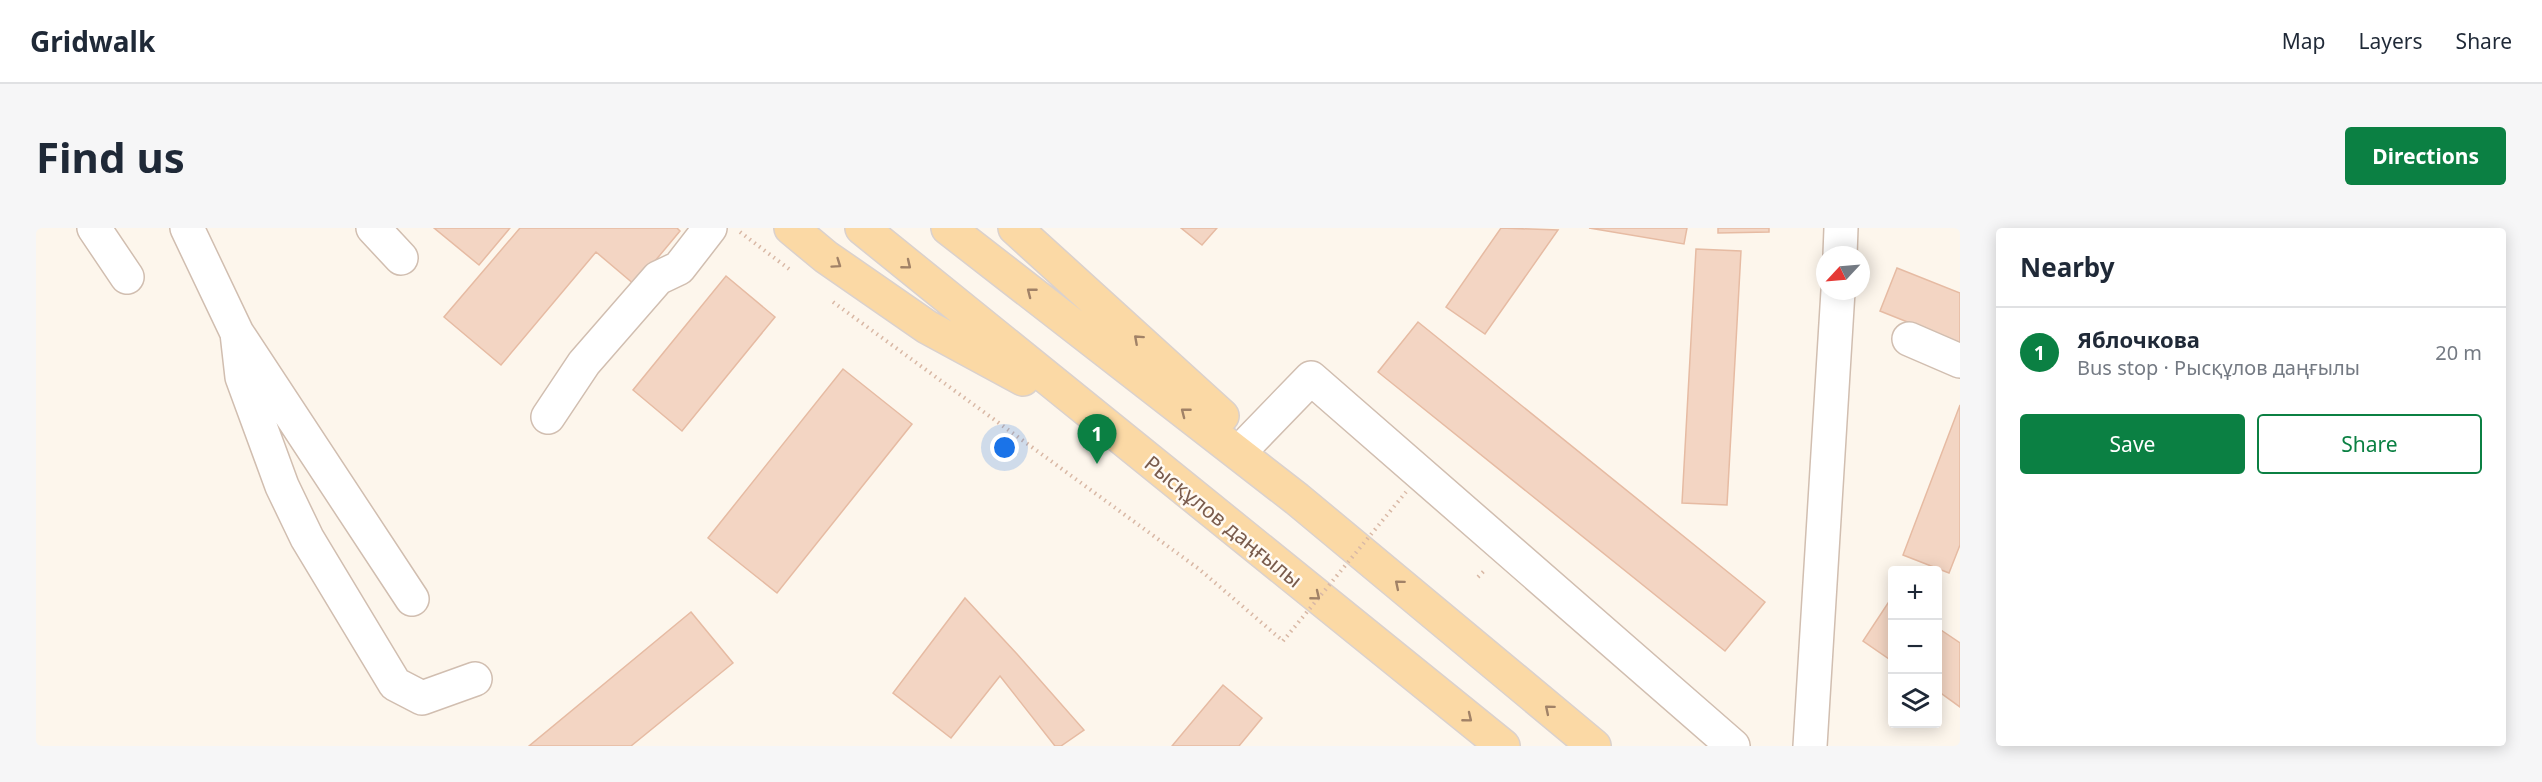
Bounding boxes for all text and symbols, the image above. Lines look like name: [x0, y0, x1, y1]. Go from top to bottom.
text: Gridwalk: [30, 22, 155, 60]
text: Map: [2282, 27, 2326, 55]
text: Layers: [2359, 27, 2423, 55]
text: Share: [2456, 27, 2512, 55]
button: Directions: [2345, 127, 2506, 185]
text: Find us: [36, 128, 185, 185]
north arrow: [1816, 246, 1870, 300]
text: Nearby: [2020, 249, 2115, 285]
one-way arrow: [830, 257, 841, 268]
one-way arrow: [900, 258, 911, 269]
one-way arrow: [1026, 289, 1037, 300]
text: Яблочкова: [2077, 324, 2200, 354]
one-way arrow: [1134, 335, 1144, 346]
text: 1: [2034, 339, 2045, 366]
text: 20 m: [2435, 339, 2482, 366]
text: Bus stop · Рысқұлов даңғылы: [2077, 354, 2360, 381]
one-way arrow: [1180, 408, 1191, 419]
pin: 1: [1078, 414, 1116, 464]
button: Save: [2020, 414, 2245, 474]
button: Share: [2257, 414, 2482, 474]
your location: [990, 433, 1019, 462]
street label: Рысқұлов даңғылы: [1139, 449, 1308, 593]
map controls: [1888, 566, 1942, 728]
button: +: [1888, 566, 1942, 620]
one-way arrow: [1395, 580, 1406, 591]
one-way arrow: [1309, 589, 1320, 600]
button: −: [1888, 620, 1942, 674]
button: layers: [1888, 674, 1942, 728]
one-way arrow: [1545, 705, 1556, 716]
one-way arrow: [1462, 711, 1473, 722]

